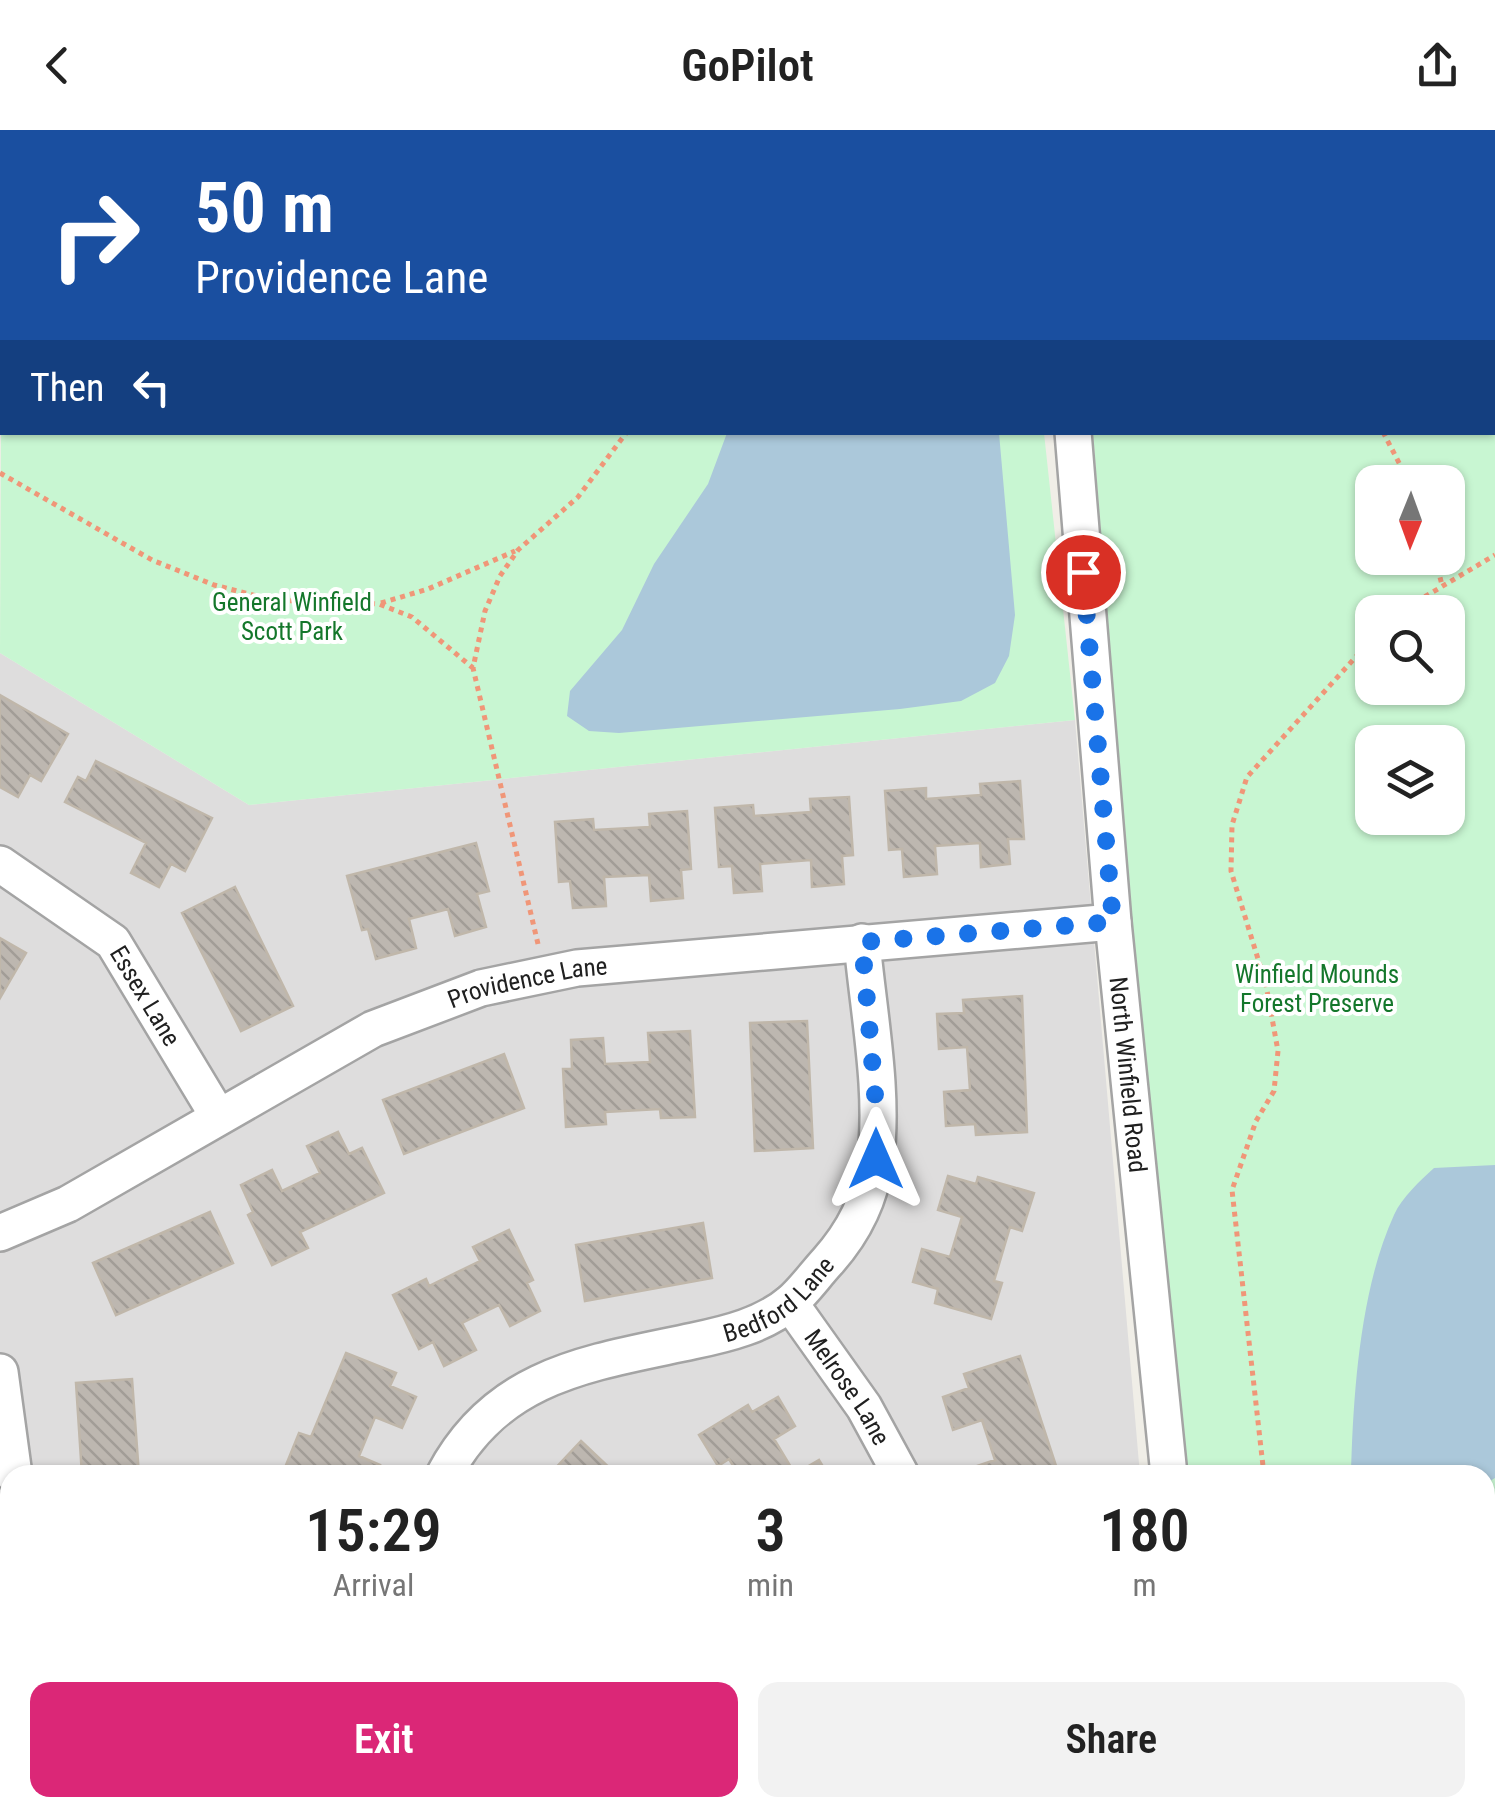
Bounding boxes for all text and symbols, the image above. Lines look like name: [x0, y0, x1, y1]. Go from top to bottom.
icon: back: [30, 38, 85, 93]
icon: share: [1410, 38, 1465, 93]
text: GoPilot: [681, 39, 814, 92]
text: 50 m: [195, 167, 334, 249]
icon: right: [30, 170, 160, 300]
text: Providence Lane: [195, 251, 488, 304]
icon: left: [124, 360, 179, 415]
text: Then: [30, 366, 104, 410]
north arrow: [1355, 465, 1465, 575]
map controls: [1355, 465, 1465, 835]
pin: [1041, 530, 1126, 615]
icon: arrive: [1056, 545, 1111, 600]
park label: General Winfield Scott Park: [212, 588, 372, 646]
button: search: [1355, 595, 1465, 705]
button: layers: [1355, 725, 1465, 835]
street label: Essex Lane: [104, 940, 187, 1051]
street label: Providence Lane: [444, 951, 608, 1014]
park label: Winfield Mounds Forest Preserve: [1235, 960, 1399, 1018]
street label: North Winfield Road: [1104, 975, 1153, 1174]
position arrow: [824, 1107, 928, 1211]
street label: Bedford Lane: [720, 1250, 840, 1348]
street label: Melrose Lane: [799, 1324, 896, 1450]
text: 15:29: [305, 1495, 442, 1566]
text: 3: [755, 1495, 786, 1566]
text: 180: [1099, 1495, 1190, 1566]
text: Arrival: [333, 1566, 414, 1604]
text: min: [747, 1566, 794, 1604]
text: m: [1132, 1566, 1157, 1604]
button: Exit: [30, 1682, 738, 1797]
button: Share: [758, 1682, 1465, 1797]

